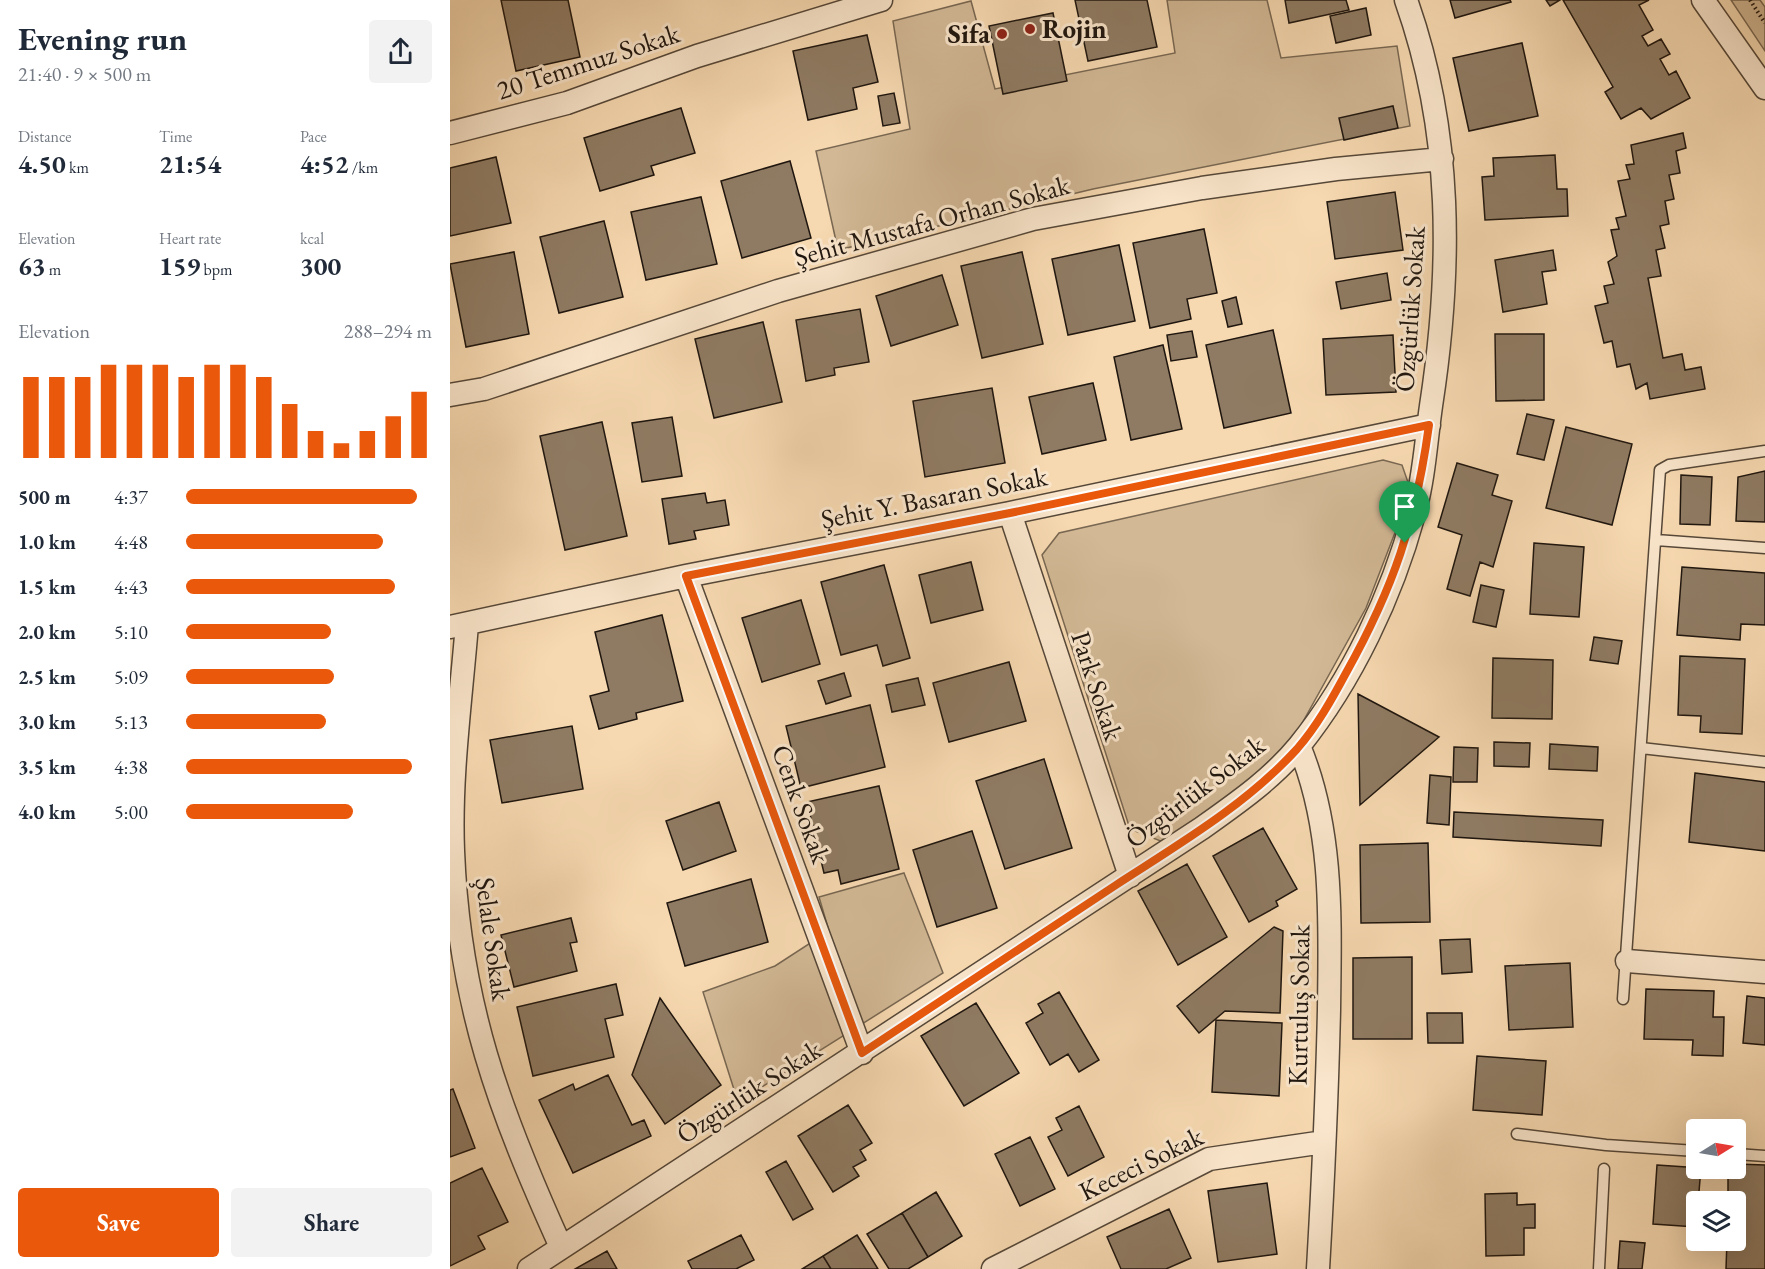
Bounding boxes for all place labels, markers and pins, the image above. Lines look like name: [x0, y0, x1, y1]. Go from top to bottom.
place label: Rojin: [1042, 11, 1107, 46]
place label: Sifa: [948, 16, 990, 51]
marker: Rojin: [1023, 22, 1037, 36]
marker: Sifa: [995, 27, 1009, 41]
pin: [1379, 481, 1430, 543]

